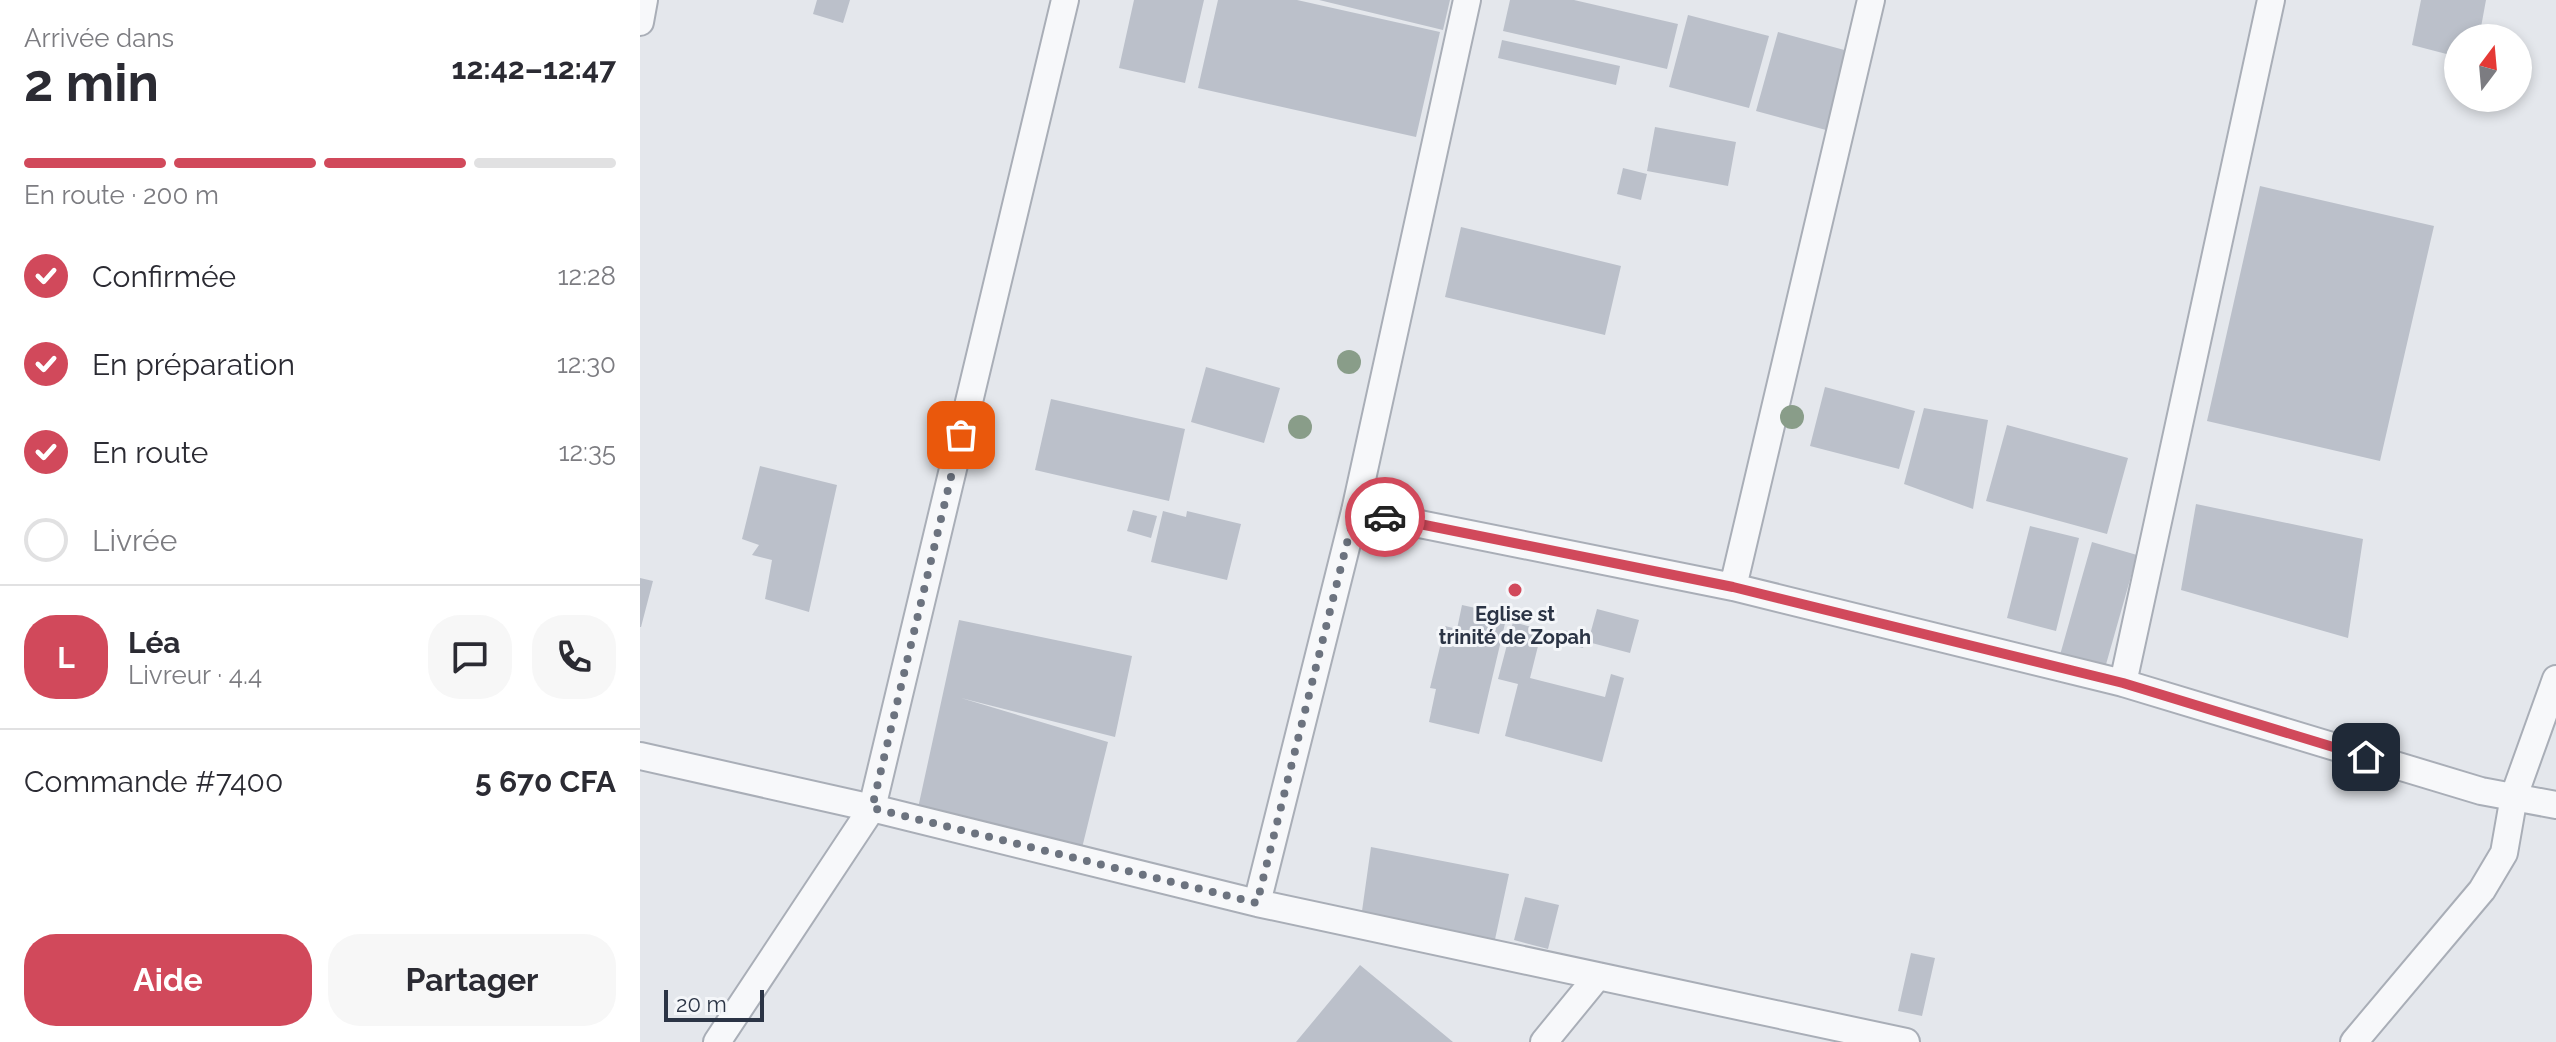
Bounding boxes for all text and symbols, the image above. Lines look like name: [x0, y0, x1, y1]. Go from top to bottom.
text: Arrivée dans: [24, 23, 174, 53]
north arrow: [2444, 24, 2532, 112]
map controls: [2444, 24, 2532, 112]
text: 12:42–12:47: [452, 51, 616, 86]
text: 2 min: [24, 52, 159, 113]
text: En route · 200 m: [24, 180, 219, 210]
icon: check: [24, 254, 68, 298]
text: Confirmée: [92, 259, 236, 294]
text: 12:28: [557, 261, 616, 291]
icon: check: [24, 342, 68, 386]
text: En préparation: [92, 347, 295, 382]
text: 12:30: [557, 349, 616, 379]
pin: [927, 401, 995, 469]
icon: bag: [939, 413, 983, 457]
icon: check: [24, 430, 68, 474]
text: En route: [92, 435, 208, 470]
text: 12:35: [558, 437, 616, 467]
courier: [1345, 477, 1425, 557]
icon: car: [1363, 495, 1407, 539]
text: Livrée: [92, 523, 177, 558]
marker: Eglise st trinité de Zopah: [1506, 581, 1524, 599]
place label: Eglise st trinité de Zopah: [1439, 602, 1591, 649]
button: chat: [428, 615, 512, 699]
button: phone: [532, 615, 616, 699]
text: Léa: [128, 625, 181, 660]
text: L: [57, 640, 75, 675]
text: Livreur · 4.4: [128, 660, 262, 690]
pin: [2332, 723, 2400, 791]
icon: home: [2344, 735, 2388, 779]
text: Commande #7400: [24, 764, 283, 799]
text: 5 670 CFA: [475, 764, 616, 799]
button: Aide: [24, 934, 312, 1026]
button: Partager: [328, 934, 616, 1026]
scale bar: [664, 986, 764, 1022]
text: 20 m: [676, 991, 727, 1017]

